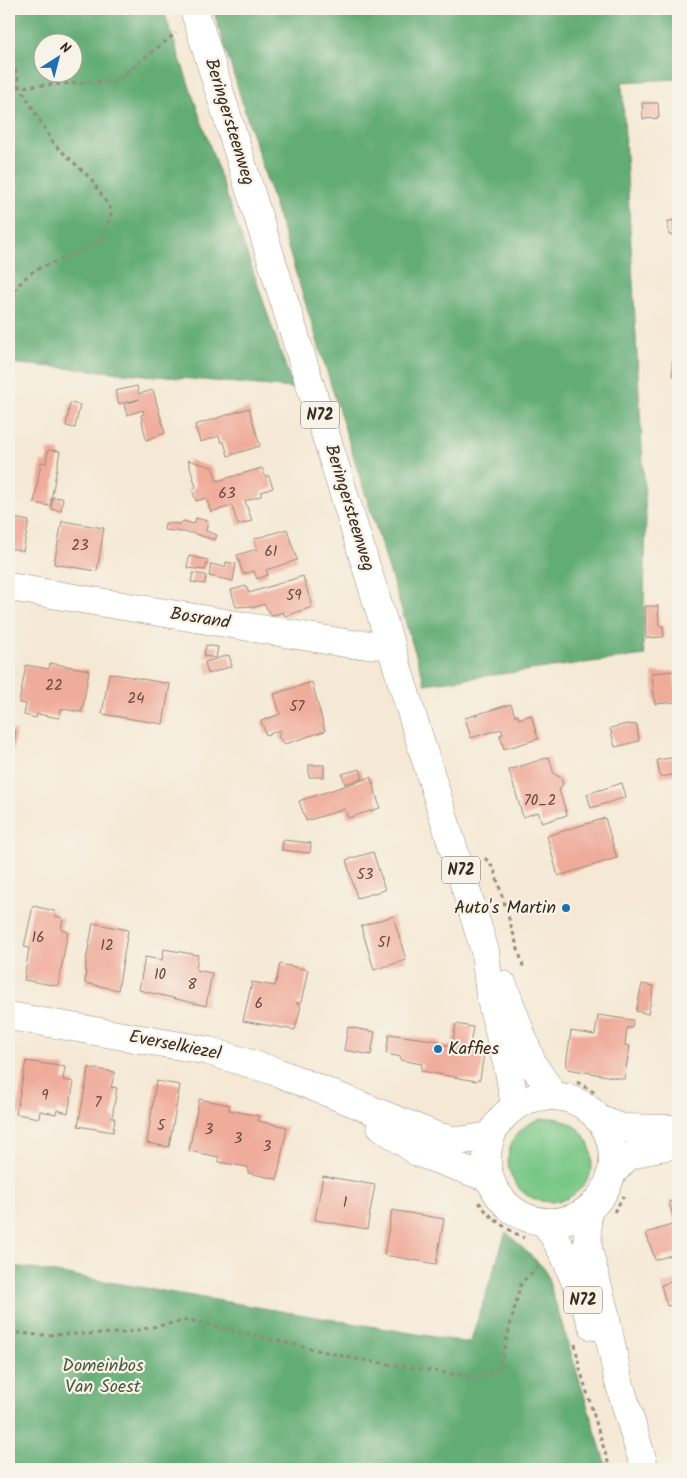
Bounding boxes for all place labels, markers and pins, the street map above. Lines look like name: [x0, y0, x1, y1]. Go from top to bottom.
place label: Auto's Martin: [454, 894, 556, 923]
marker: Auto's Martin: [560, 902, 572, 914]
place label: Kaffies: [448, 1035, 499, 1064]
marker: Kaffies: [432, 1043, 444, 1055]

